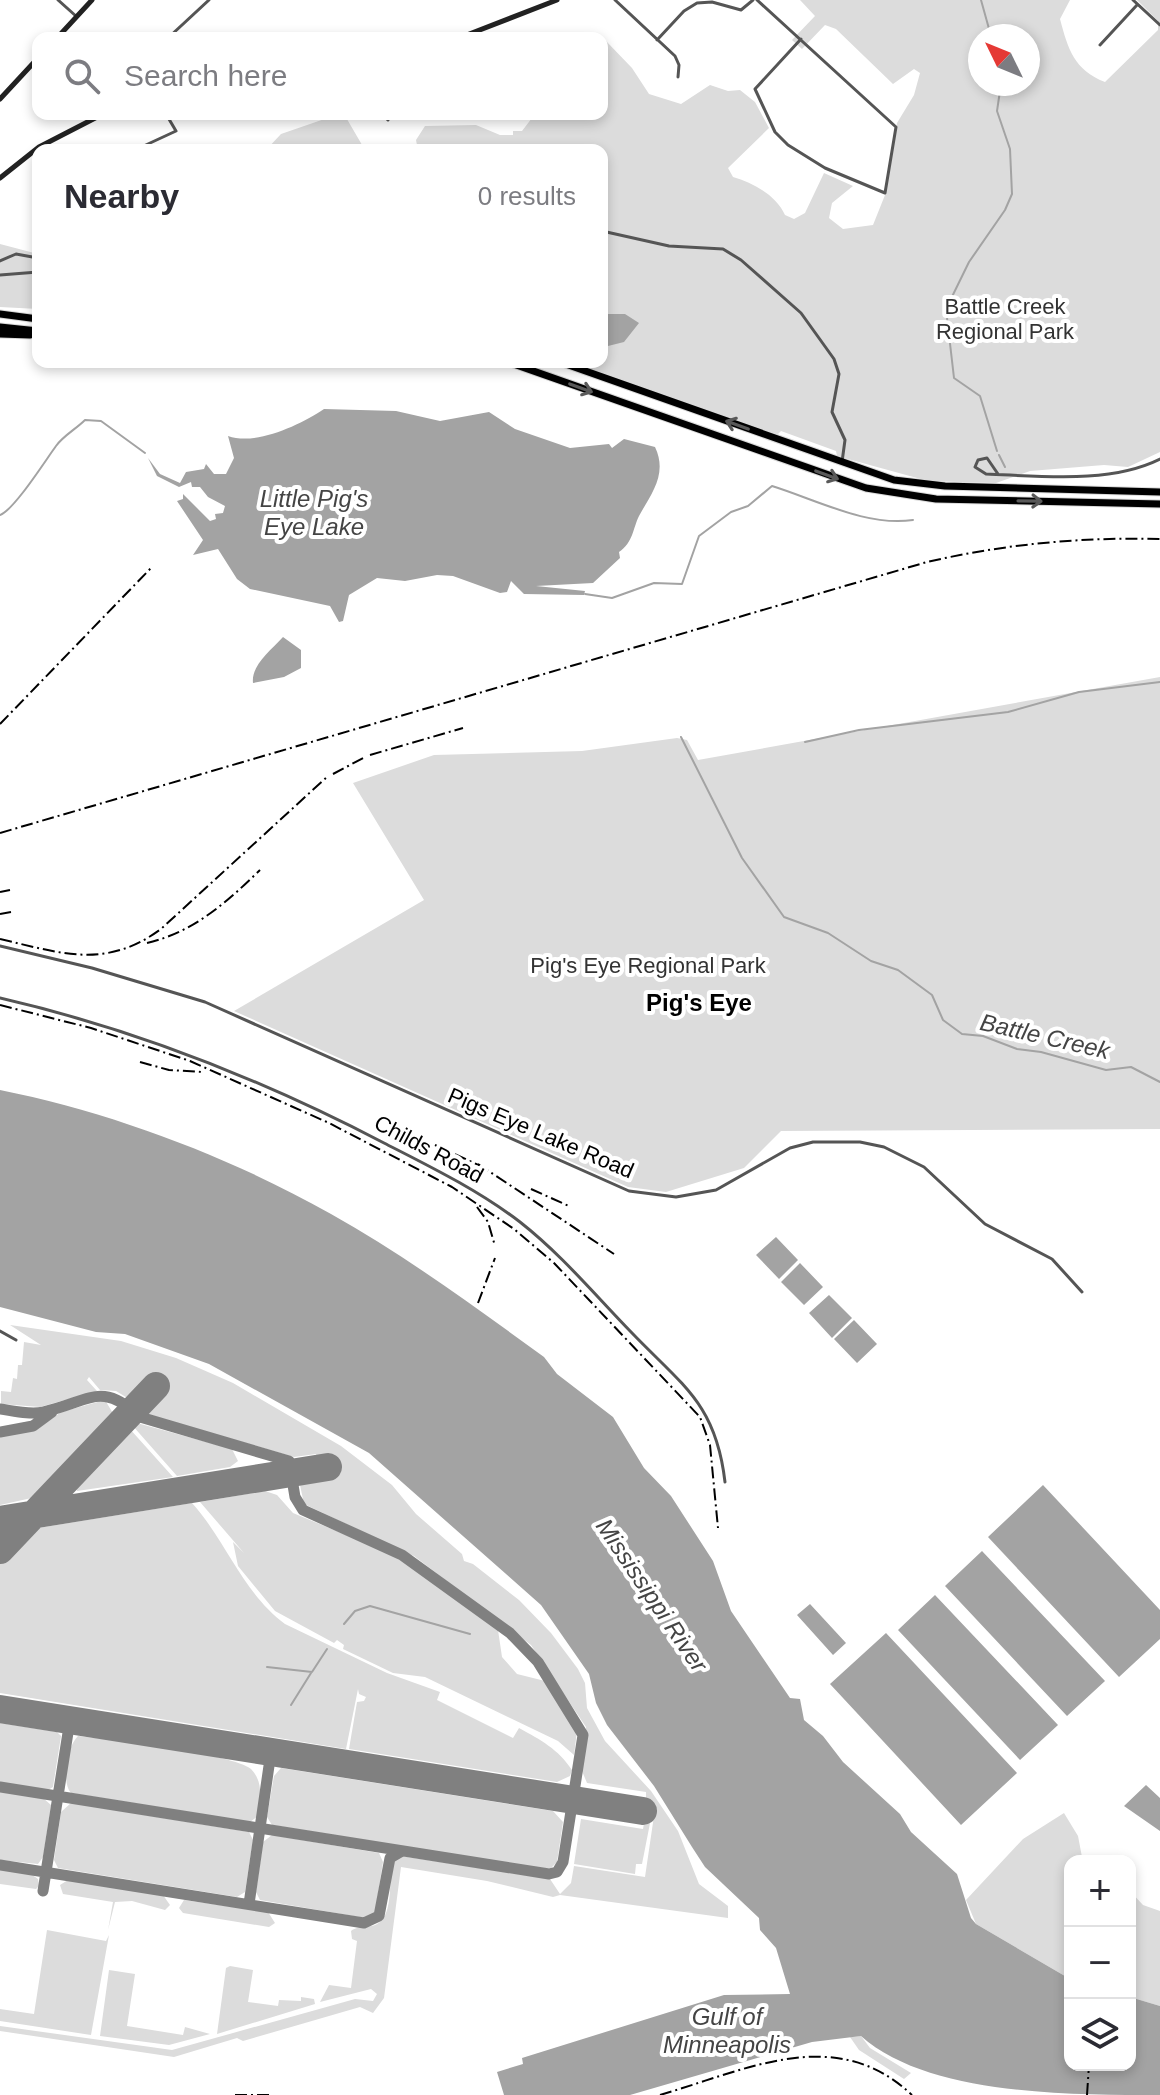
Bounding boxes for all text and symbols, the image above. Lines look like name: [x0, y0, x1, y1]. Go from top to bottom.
north arrow: [968, 24, 1040, 96]
search box: [32, 32, 608, 120]
icon: search: [60, 54, 104, 98]
text: Search here: [124, 59, 287, 92]
text: Nearby: [64, 177, 179, 215]
text: 0 results: [478, 181, 576, 211]
park label: Battle Creek Regional Park: [936, 294, 1075, 344]
one-way arrow: [569, 382, 594, 397]
one-way arrow: [725, 417, 750, 431]
one-way arrow: [814, 469, 838, 483]
water label: Little Pig's Eye Lake: [260, 485, 368, 540]
one-way arrow: [1016, 493, 1043, 509]
park label: Pig's Eye Regional Park: [530, 953, 767, 978]
district label: Pig's Eye: [646, 989, 752, 1016]
water label: Battle Creek: [978, 1008, 1114, 1064]
street label: Pigs Eye Lake Road: [444, 1083, 638, 1183]
street label: Childs Road: [370, 1110, 488, 1188]
water label: Mississippi River: [591, 1513, 714, 1677]
map controls: [1064, 1855, 1136, 2071]
button: +: [1064, 1855, 1136, 1927]
button: −: [1064, 1927, 1136, 1999]
button: layers: [1064, 1999, 1136, 2071]
water label: Gulf of Minneapolis: [663, 2003, 791, 2058]

